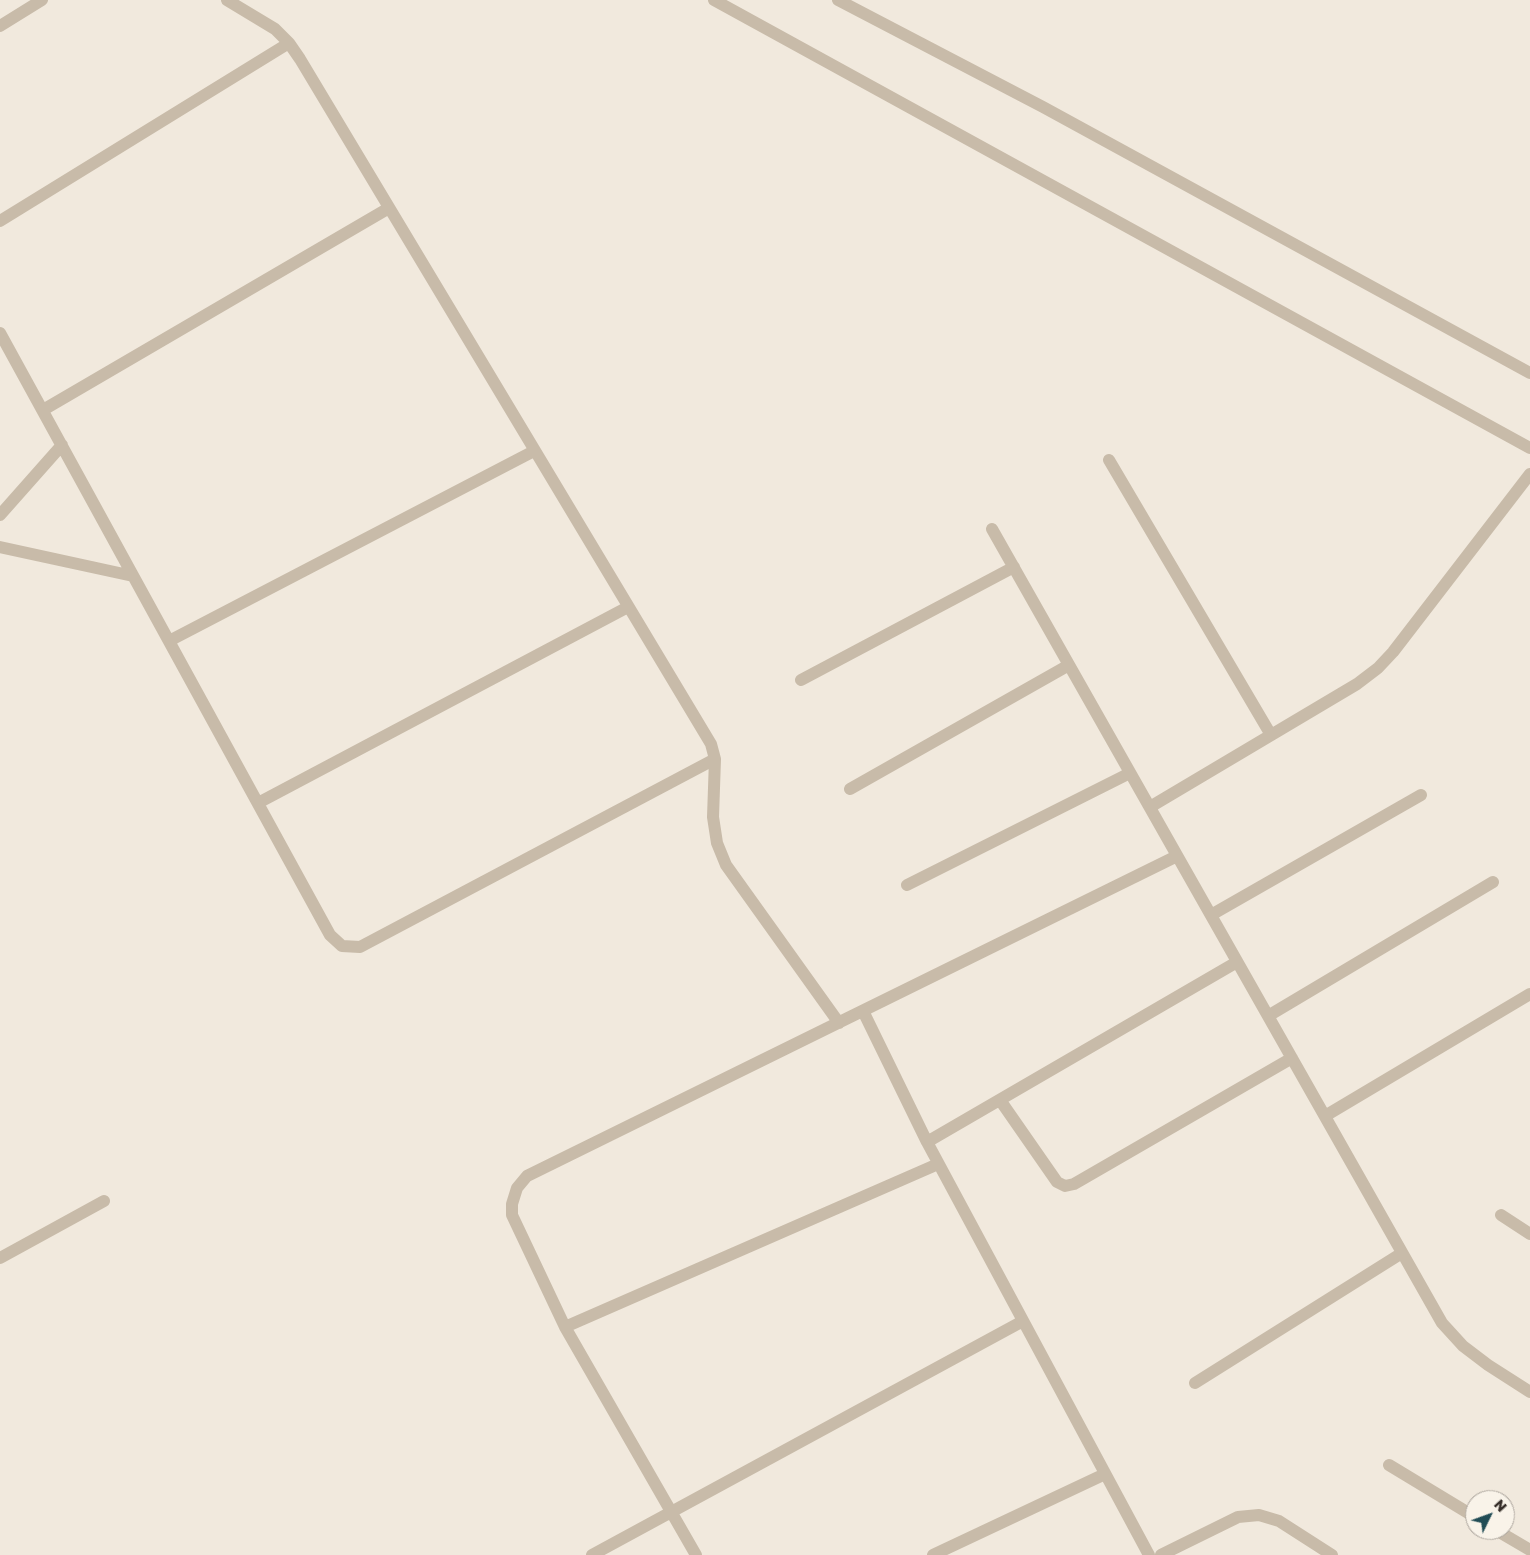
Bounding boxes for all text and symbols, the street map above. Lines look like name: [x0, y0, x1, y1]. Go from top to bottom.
north arrow: [1465, 1490, 1515, 1540]
text: N: [1491, 1496, 1511, 1515]

